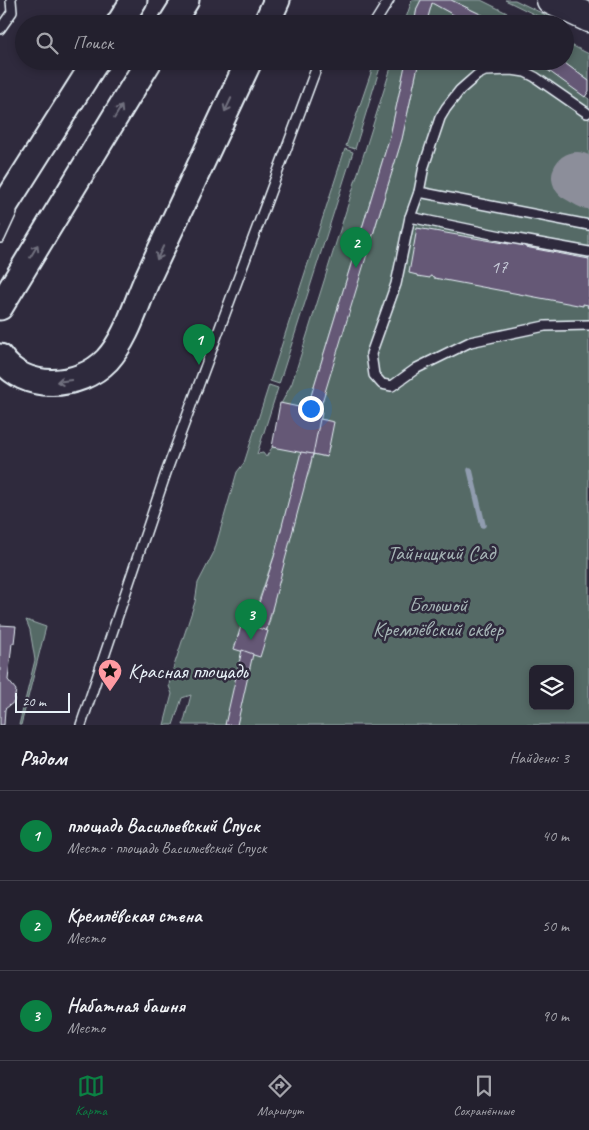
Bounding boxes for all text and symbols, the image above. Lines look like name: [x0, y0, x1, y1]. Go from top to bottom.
search box: [15, 15, 574, 70]
icon: search: [33, 29, 61, 57]
text: Поиск: [73, 31, 113, 55]
one-way arrow: [223, 98, 233, 113]
one-way arrow: [112, 105, 123, 119]
pin: 2: [340, 227, 372, 268]
one-way arrow: [29, 245, 39, 259]
one-way arrow: [154, 245, 164, 260]
house number: 17: [490, 255, 509, 279]
pin: 1: [183, 324, 215, 365]
one-way arrow: [56, 376, 72, 386]
your location: [298, 396, 324, 422]
park label: Тайницкий Сад: [387, 540, 497, 566]
park label: Большой Кремлёвский сквер: [373, 592, 504, 642]
pin: 3: [235, 599, 267, 640]
place icon: Красная площадь: [97, 658, 123, 692]
place label: Красная площадь: [128, 658, 249, 684]
map controls: [529, 665, 574, 710]
button: layers: [529, 665, 574, 710]
scale bar: [15, 690, 70, 713]
text: 20 m: [22, 693, 46, 710]
text: Рядом: [20, 745, 67, 771]
text: Найдено: 3: [509, 748, 569, 768]
text: площадь Васильевский Спуск: [67, 814, 260, 838]
text: 1: [32, 826, 40, 846]
text: 40 m: [542, 826, 569, 846]
text: Место · площадь Васильевский Спуск: [67, 838, 267, 858]
text: Кремлёвская стена: [67, 904, 202, 928]
text: 2: [32, 916, 40, 936]
text: 50 m: [542, 916, 569, 936]
text: Место: [67, 928, 105, 948]
text: Набатная башня: [67, 994, 185, 1018]
text: 3: [32, 1006, 40, 1026]
text: 90 m: [542, 1006, 569, 1026]
text: Место: [67, 1018, 105, 1038]
tab: Карта: [75, 1072, 107, 1119]
tab: Маршрут: [257, 1072, 303, 1119]
tab: Сохранённые: [453, 1072, 514, 1119]

